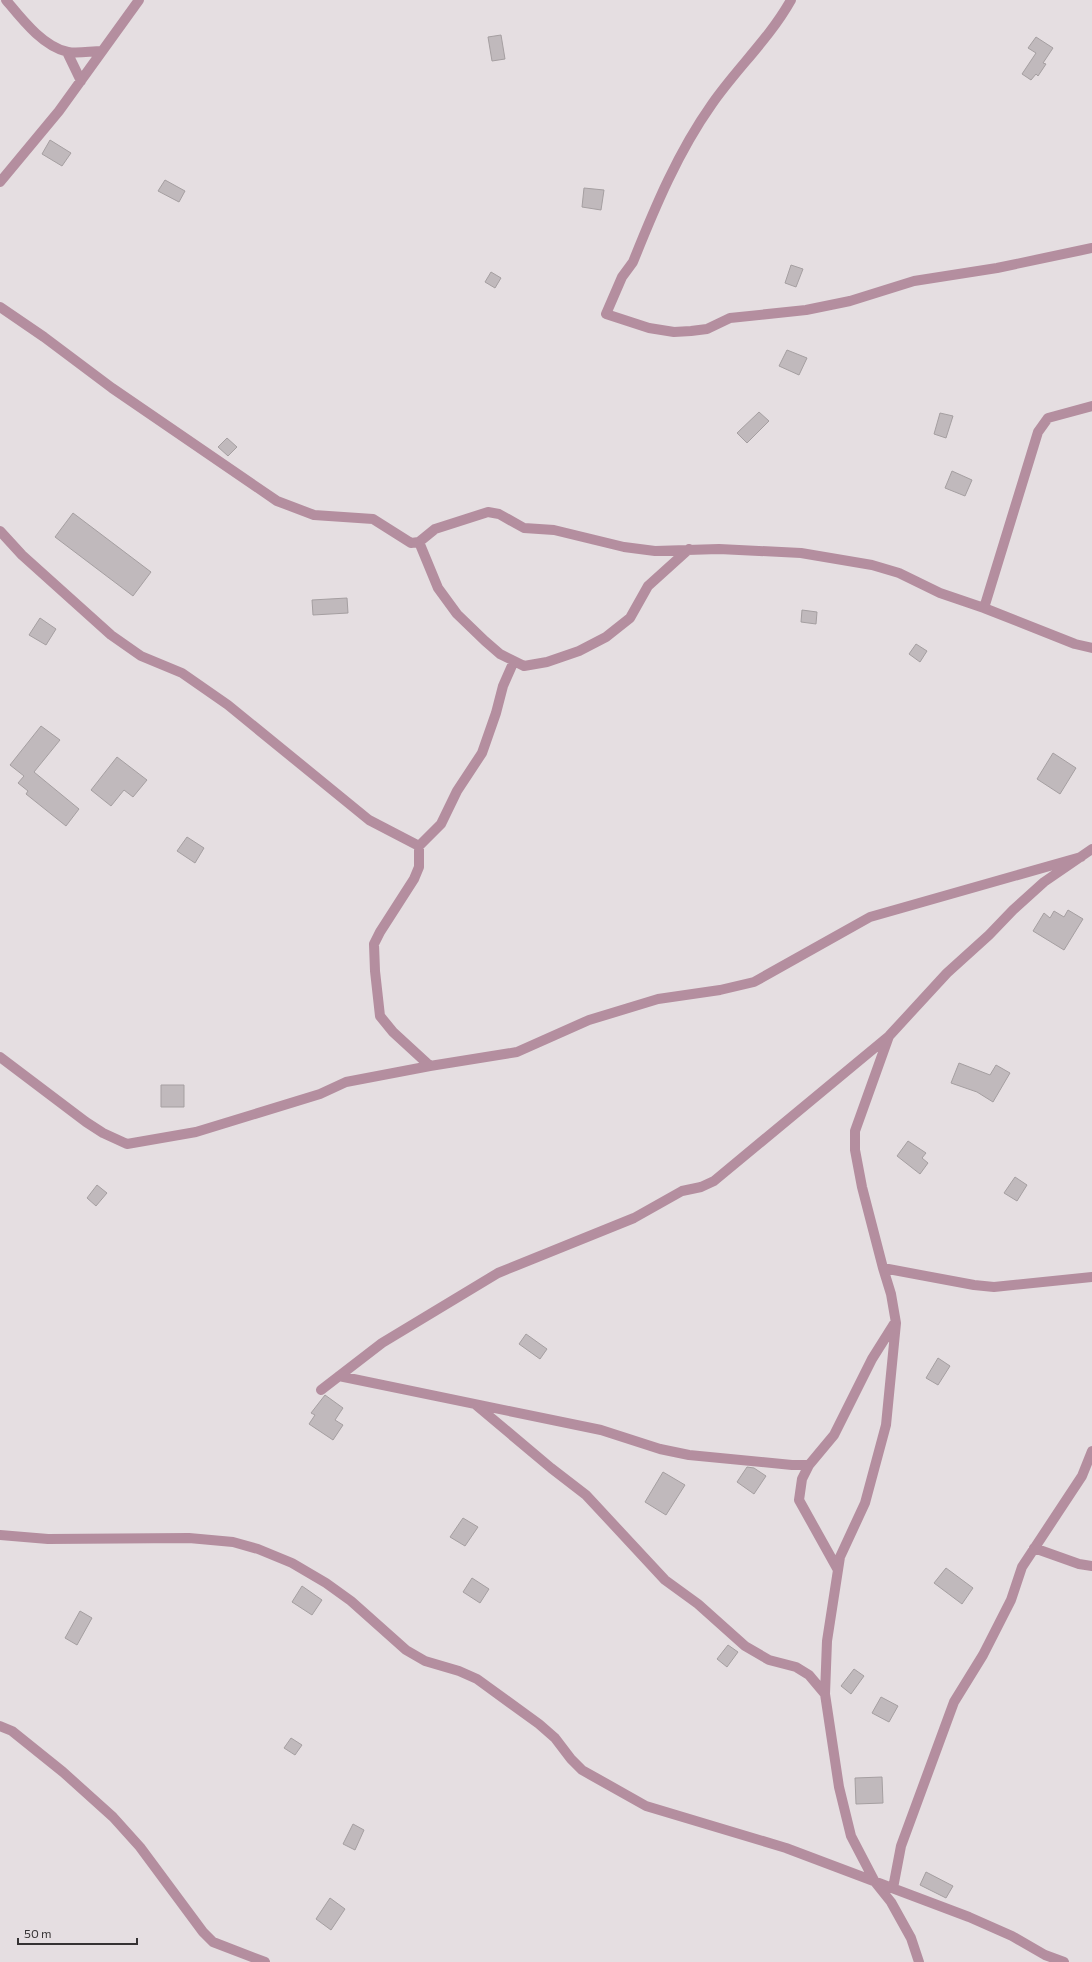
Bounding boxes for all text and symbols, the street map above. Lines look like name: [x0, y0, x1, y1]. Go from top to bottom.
scale bar: [18, 1920, 137, 1946]
text: 50 m: [24, 1926, 52, 1940]

